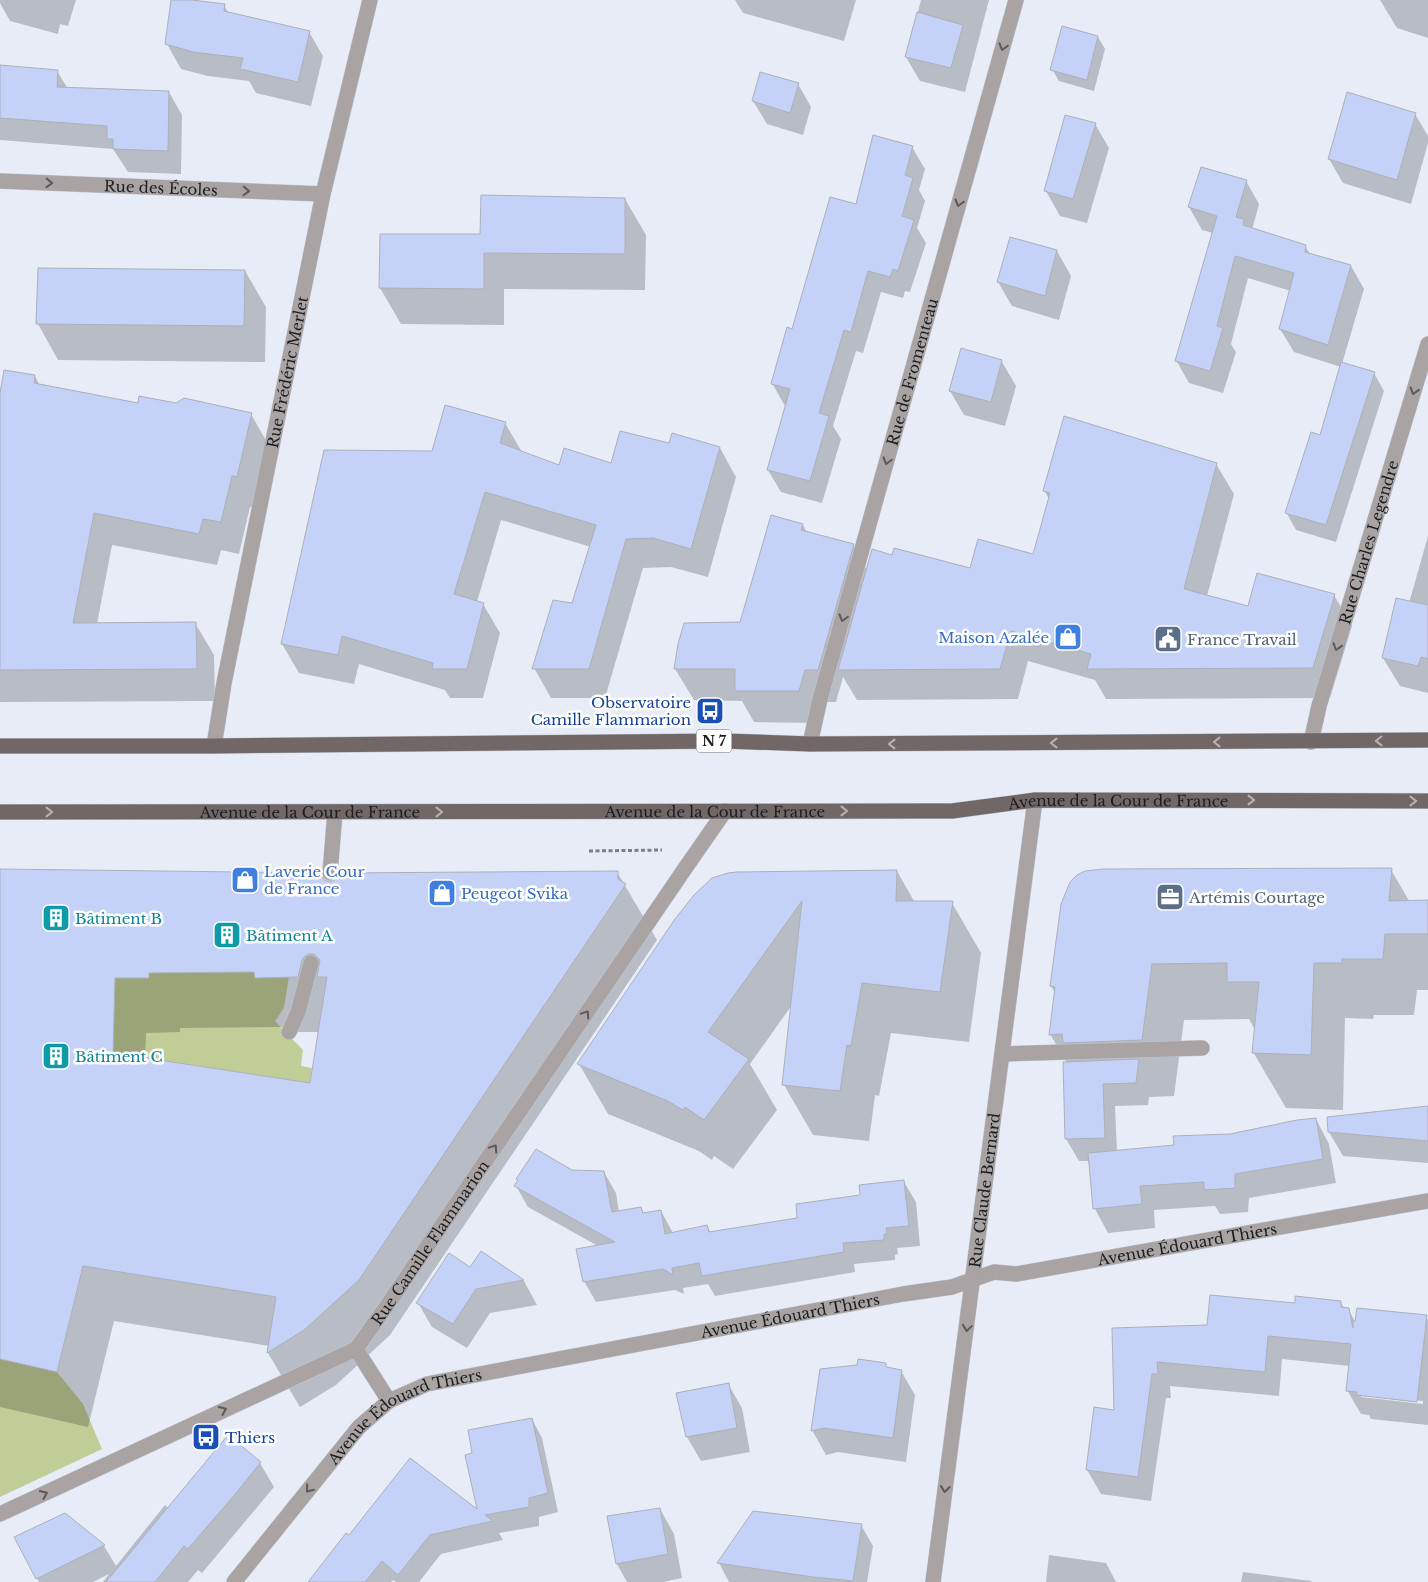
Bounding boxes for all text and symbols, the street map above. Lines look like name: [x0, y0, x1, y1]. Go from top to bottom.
one-way arrow: [998, 42, 1008, 51]
street label: Rue des Écoles: [104, 176, 218, 199]
one-way arrow: [45, 178, 53, 188]
one-way arrow: [242, 185, 250, 196]
one-way arrow: [954, 199, 965, 208]
street label: Rue Frédéric Merlet: [262, 294, 312, 450]
street label: Rue de Fromenteau: [882, 296, 941, 448]
one-way arrow: [1410, 386, 1420, 394]
one-way arrow: [882, 457, 893, 466]
street label: Rue Charles Legendre: [1335, 458, 1402, 626]
one-way arrow: [839, 613, 849, 621]
shop icon: Maison Azalée: [1053, 622, 1083, 652]
public building icon: France Travail: [1153, 624, 1183, 654]
place label: Maison Azalée: [938, 628, 1049, 647]
place label: France Travail: [1187, 630, 1297, 649]
one-way arrow: [1333, 642, 1343, 650]
place label: Observatoire Camille Flammarion: [531, 693, 691, 729]
bus stop icon: Observatoire Camille Flammarion: [695, 696, 725, 726]
road number: N 7: [696, 729, 732, 752]
one-way arrow: [1375, 736, 1383, 746]
one-way arrow: [1213, 737, 1220, 747]
one-way arrow: [1050, 738, 1058, 748]
one-way arrow: [888, 739, 896, 749]
street label: Avenue de la Cour de France: [1006, 790, 1228, 813]
one-way arrow: [1247, 795, 1255, 805]
one-way arrow: [1410, 796, 1417, 806]
street label: Avenue de la Cour de France: [199, 802, 420, 821]
street label: Avenue de la Cour de France: [604, 802, 825, 821]
one-way arrow: [840, 806, 848, 816]
one-way arrow: [45, 807, 53, 817]
one-way arrow: [435, 807, 443, 817]
place label: Laverie Cour de France: [264, 862, 365, 898]
shop icon: Laverie Cour de France: [230, 865, 260, 895]
shop icon: Peugeot Svika: [427, 878, 457, 908]
office icon: Artémis Courtage: [1155, 882, 1185, 912]
place label: Peugeot Svika: [461, 884, 569, 903]
place label: Artémis Courtage: [1188, 888, 1325, 907]
building icon: Bâtiment B: [41, 903, 71, 933]
place label: Bâtiment B: [75, 909, 162, 928]
building icon: Bâtiment A: [212, 920, 242, 950]
place label: Bâtiment A: [246, 926, 333, 945]
one-way arrow: [580, 1010, 589, 1020]
building icon: Bâtiment C: [41, 1041, 71, 1071]
place label: Bâtiment C: [75, 1047, 163, 1066]
street label: Rue Claude Bernard: [965, 1112, 1004, 1269]
one-way arrow: [488, 1145, 497, 1154]
street label: Rue Camille Flammarion: [367, 1157, 493, 1329]
street label: Avenue Édouard Thiers: [1095, 1218, 1279, 1269]
street label: Avenue Édouard Thiers: [698, 1289, 881, 1342]
one-way arrow: [962, 1323, 972, 1332]
street label: Avenue Édouard Thiers: [323, 1364, 483, 1469]
one-way arrow: [218, 1406, 227, 1417]
bus stop icon: Thiers: [191, 1422, 221, 1452]
place label: Thiers: [225, 1428, 275, 1447]
one-way arrow: [306, 1483, 315, 1492]
one-way arrow: [941, 1484, 951, 1493]
one-way arrow: [39, 1490, 48, 1501]

